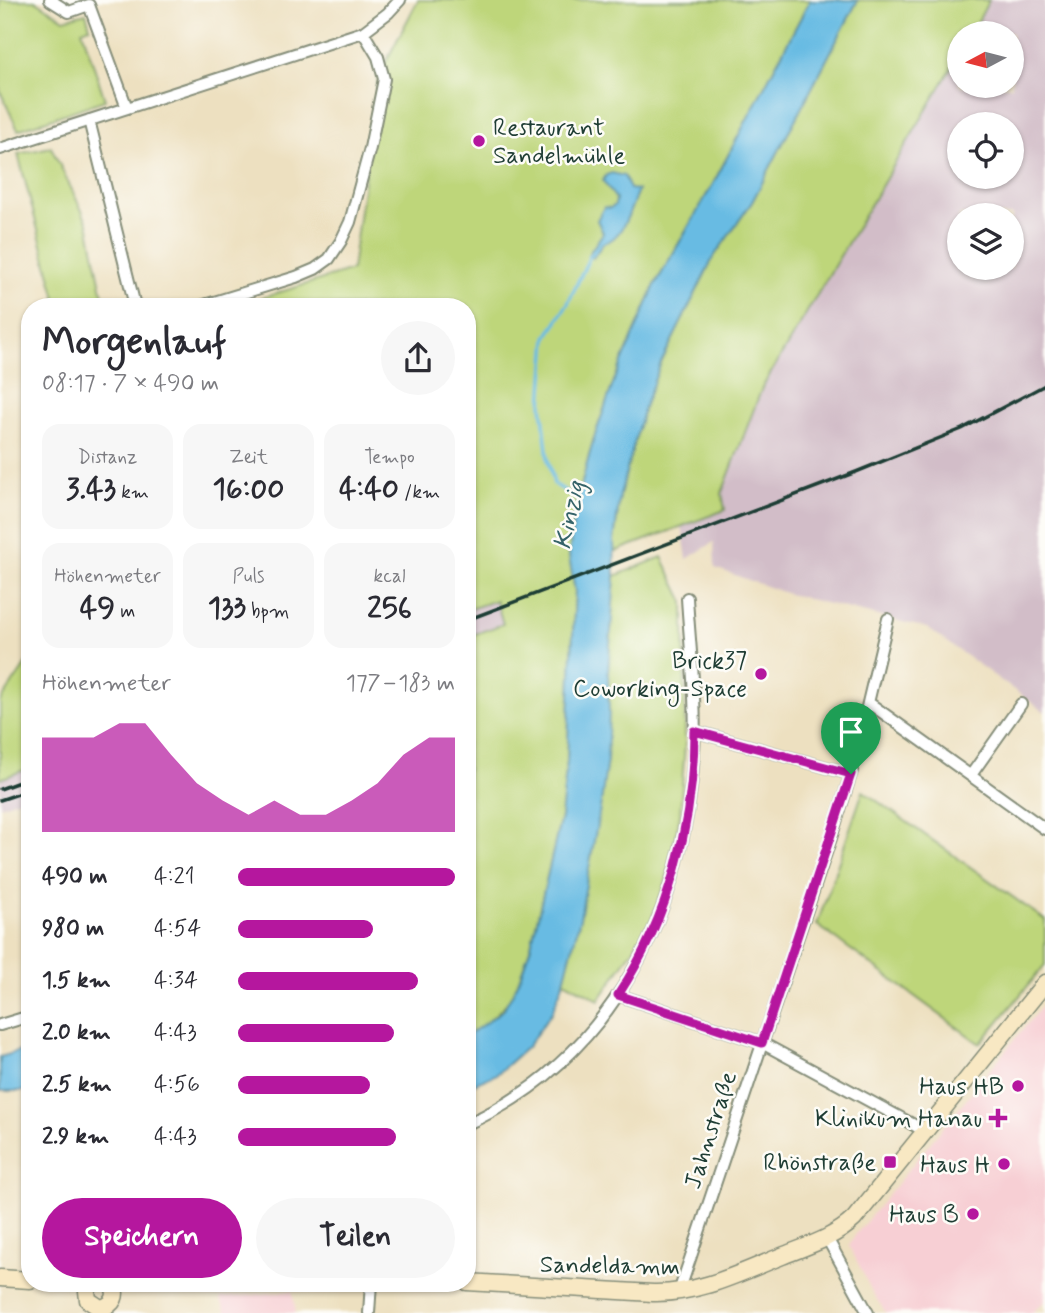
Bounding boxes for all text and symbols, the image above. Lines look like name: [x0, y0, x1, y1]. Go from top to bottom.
north arrow: [947, 21, 1024, 98]
map controls: [947, 21, 1024, 280]
button: locate: [947, 112, 1024, 189]
place label: Restaurant Sandelmühle: [493, 113, 625, 172]
marker: Restaurant Sandelmühle: [471, 133, 487, 149]
button: layers: [947, 203, 1024, 280]
text: Morgenlauf: [42, 318, 226, 367]
button: share: [381, 321, 455, 395]
text: 08:17 · 7 × 490 m: [42, 369, 219, 399]
text: Distanz: [78, 445, 137, 470]
text: Zeit: [229, 445, 268, 470]
text: Tempo: [364, 445, 415, 470]
text: 3.43: [66, 470, 116, 509]
text: 16:00: [213, 470, 284, 509]
text: 4:40: [339, 470, 399, 509]
water label: Kinzig: [546, 477, 594, 553]
text: km: [116, 480, 149, 505]
text: /km: [399, 480, 440, 505]
text: Höhenmeter: [54, 564, 161, 589]
text: Puls: [232, 564, 265, 589]
text: kcal: [374, 564, 405, 589]
text: 49: [80, 589, 115, 628]
text: 133: [208, 589, 246, 628]
text: 256: [367, 589, 412, 628]
text: m: [115, 599, 135, 624]
text: bpm: [246, 599, 289, 624]
place label: Brick37 Coworking-Space: [573, 646, 747, 707]
marker: Brick37 Coworking-Space: [753, 666, 769, 682]
text: Höhenmeter: [42, 669, 171, 699]
text: 177–183 m: [346, 669, 455, 699]
pin: [821, 702, 881, 774]
icon: arrive: [832, 713, 870, 751]
text: 490 m: [42, 862, 107, 892]
text: 4:21: [154, 862, 195, 892]
text: 980 m: [42, 914, 104, 944]
text: 4:54: [154, 914, 201, 944]
text: 1.5 km: [42, 966, 111, 996]
text: 4:34: [154, 966, 198, 996]
text: 2.0 km: [42, 1018, 111, 1048]
text: 4:43: [154, 1018, 197, 1048]
street label: Jahnstraße: [678, 1068, 745, 1193]
text: 2.5 km: [42, 1070, 112, 1100]
text: 4:56: [154, 1070, 200, 1100]
place label: Haus HB: [919, 1072, 1004, 1103]
marker: Haus HB: [1010, 1078, 1026, 1094]
place label: Klinikum Hanau: [815, 1104, 982, 1135]
marker: Klinikum Hanau: [988, 1108, 1008, 1128]
text: 2.9 km: [42, 1122, 109, 1152]
text: 4:43: [154, 1122, 197, 1152]
place label: Rhönstraße: [763, 1148, 876, 1179]
place label: Haus H: [920, 1150, 990, 1181]
marker: Rhönstraße: [882, 1154, 898, 1170]
marker: Haus H: [996, 1156, 1012, 1172]
button: Speichern: [42, 1198, 242, 1278]
button: Teilen: [256, 1198, 455, 1278]
place label: Haus B: [889, 1200, 959, 1231]
marker: Haus B: [965, 1206, 981, 1222]
street label: Sandeldamm: [540, 1250, 680, 1283]

